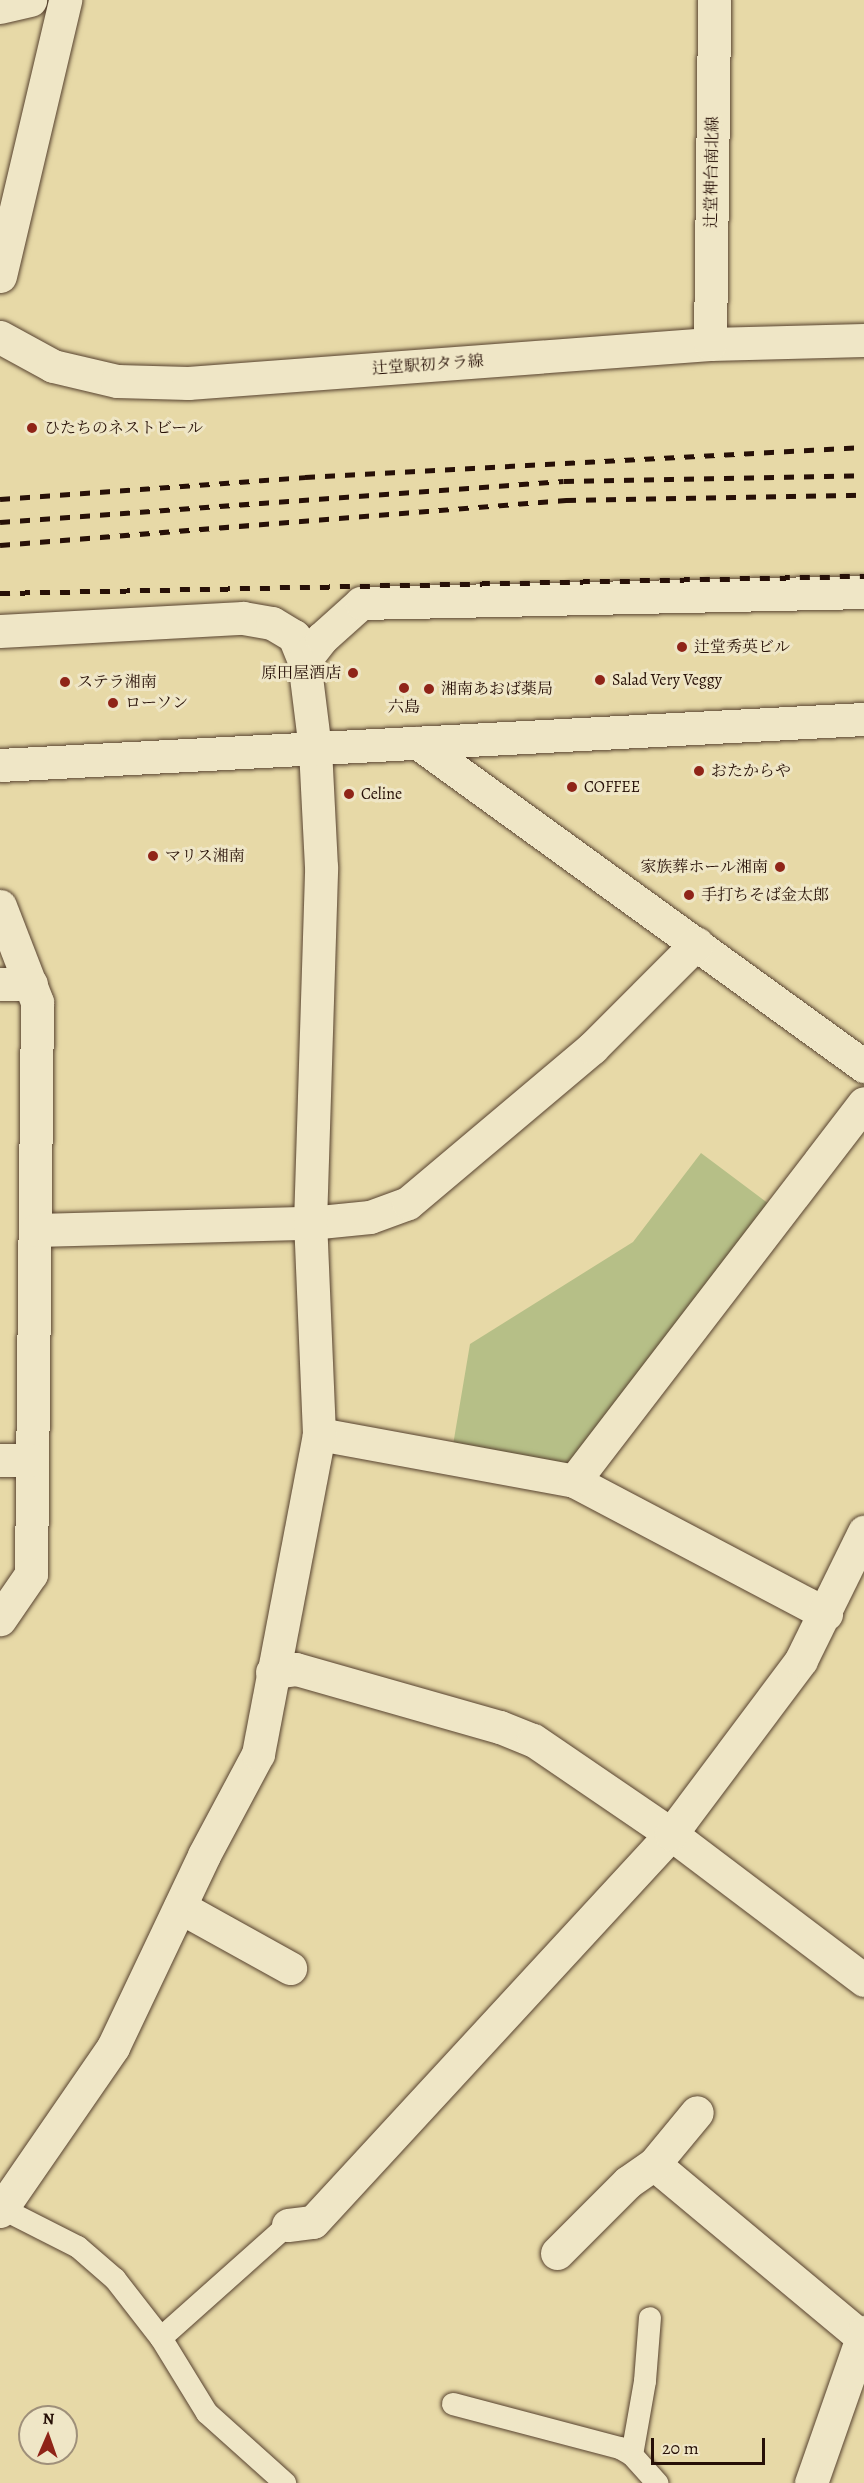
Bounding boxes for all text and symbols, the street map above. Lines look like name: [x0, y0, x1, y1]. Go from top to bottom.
street label: 辻堂神台南北線: [701, 116, 723, 228]
street label: 辻堂駅初タラ線: [371, 352, 485, 378]
place label: ひたちのネストビール: [44, 418, 203, 438]
marker: ひたちのネストビール: [25, 421, 39, 435]
place label: 辻堂秀英ビル: [694, 637, 790, 657]
marker: 辻堂秀英ビル: [675, 640, 689, 654]
place label: 原田屋酒店: [261, 663, 341, 683]
marker: 原田屋酒店: [346, 666, 360, 680]
place label: Salad Very Veggy: [612, 670, 722, 690]
place label: ステラ湘南: [77, 672, 157, 692]
marker: Salad Very Veggy: [593, 673, 607, 687]
marker: ステラ湘南: [58, 675, 72, 689]
place label: 湘南あおば薬局: [441, 679, 553, 699]
marker: 六島: [397, 681, 411, 695]
marker: 湘南あおば薬局: [422, 682, 436, 696]
place label: ローソン: [125, 693, 189, 713]
marker: ローソン: [106, 696, 120, 710]
place label: 六島: [388, 697, 420, 717]
place label: おたからや: [711, 761, 791, 781]
marker: おたからや: [692, 764, 706, 778]
place label: COFFEE: [584, 777, 640, 797]
marker: COFFEE: [565, 780, 579, 794]
place label: Celine: [361, 784, 402, 804]
marker: Celine: [342, 787, 356, 801]
place label: マリス湘南: [165, 846, 245, 866]
marker: マリス湘南: [146, 849, 160, 863]
place label: 家族葬ホール湘南: [640, 857, 768, 877]
marker: 家族葬ホール湘南: [773, 860, 787, 874]
place label: 手打ちそば金太郎: [701, 885, 829, 905]
marker: 手打ちそば金太郎: [682, 888, 696, 902]
north arrow: [18, 2405, 78, 2465]
text: N: [42, 2408, 55, 2430]
scale bar: [654, 2426, 768, 2464]
text: 20 m: [662, 2436, 699, 2460]

